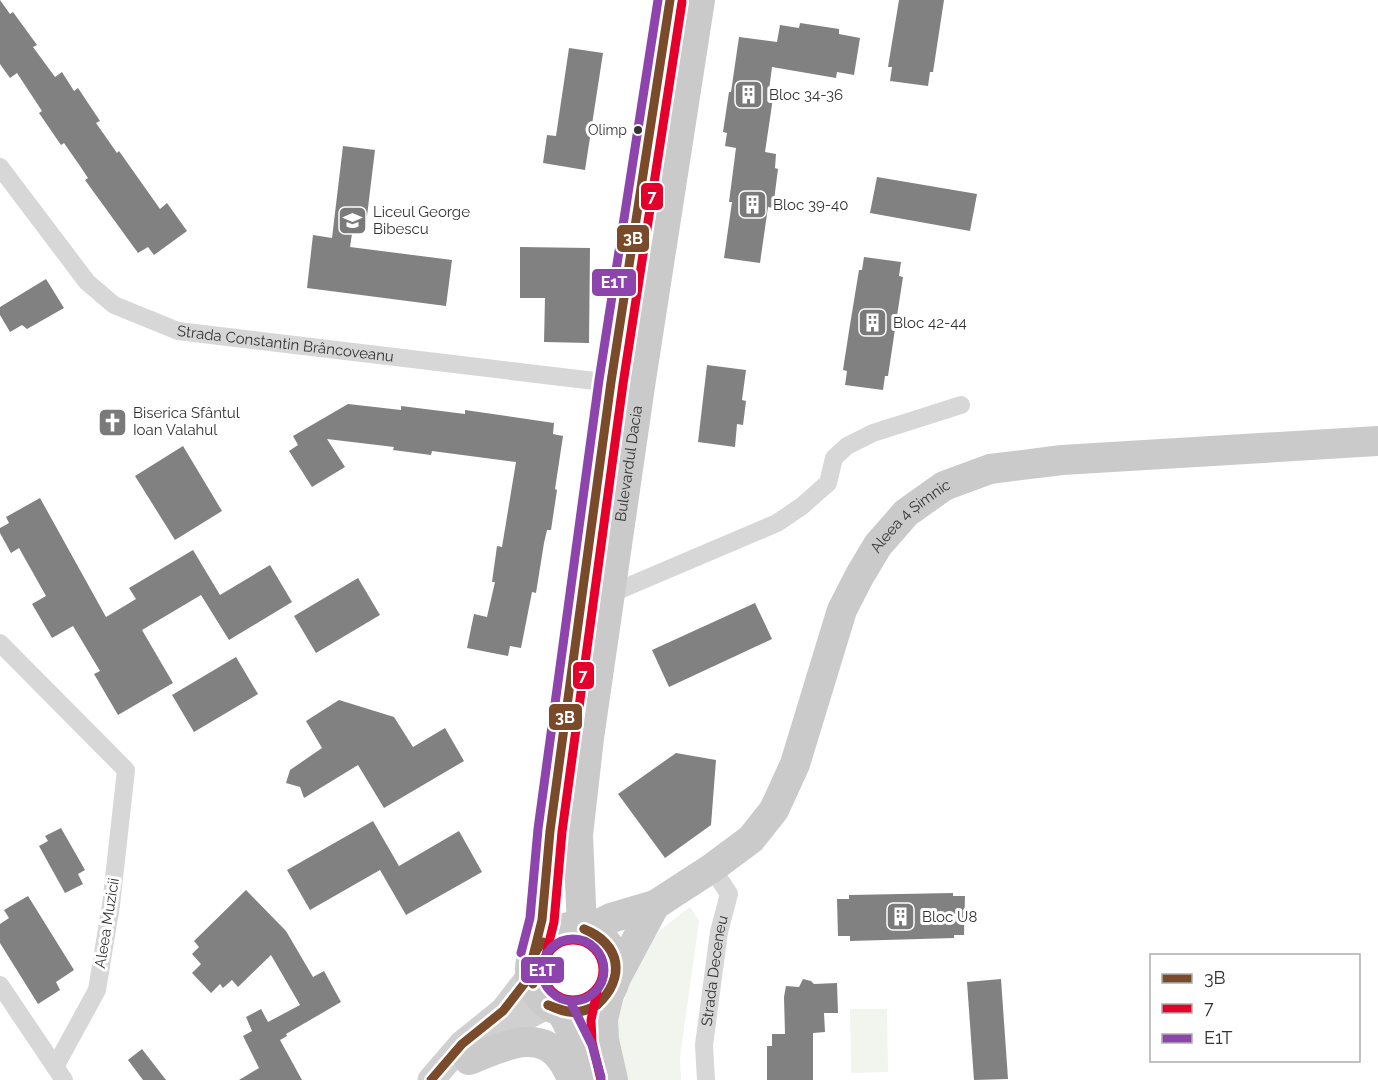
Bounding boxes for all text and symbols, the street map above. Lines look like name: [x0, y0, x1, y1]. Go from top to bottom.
building icon: Bloc 34-36: [732, 79, 764, 111]
place label: Bloc 34-36: [769, 86, 843, 104]
place label: Olimp: [588, 122, 627, 138]
marker: Olimp: [632, 124, 644, 136]
line badge: 7: [640, 182, 664, 211]
text: 7: [648, 187, 657, 206]
building icon: Bloc 39-40: [736, 189, 768, 221]
place label: Bloc 39-40: [773, 196, 848, 214]
place label: Liceul George Bibescu: [373, 203, 470, 238]
school or university icon: Liceul George Bibescu: [336, 205, 368, 237]
line badge: 3B: [616, 224, 650, 253]
text: 3B: [623, 229, 643, 248]
line badge: E1T: [591, 268, 637, 297]
text: E1T: [601, 273, 627, 292]
building icon: Bloc 42-44: [856, 307, 888, 339]
place label: Bloc 42-44: [893, 314, 967, 332]
street label: Strada Constantin Brâncoveanu: [176, 322, 395, 366]
place label: Biserica Sfântul Ioan Valahul: [133, 404, 241, 439]
street label: Bulevardul Dacia: [611, 404, 646, 523]
church icon: Biserica Sfântul Ioan Valahul: [96, 406, 128, 438]
street label: Aleea 4 Șimnic: [866, 476, 953, 556]
line badge: 7: [572, 661, 595, 690]
text: 7: [579, 666, 588, 685]
line badge: 3B: [548, 703, 583, 731]
text: 3B: [555, 708, 575, 727]
street label: Aleea Muzicii: [91, 876, 123, 970]
building icon: Bloc U8: [885, 901, 917, 933]
place label: Bloc U8: [922, 908, 977, 926]
street label: Strada Deceneu: [698, 913, 732, 1027]
legend: [1150, 954, 1360, 1062]
line badge: E1T: [520, 956, 565, 984]
text: E1T: [529, 961, 555, 980]
text: 3B: [1204, 967, 1226, 988]
text: 7: [1204, 997, 1214, 1018]
text: E1T: [1204, 1027, 1233, 1048]

